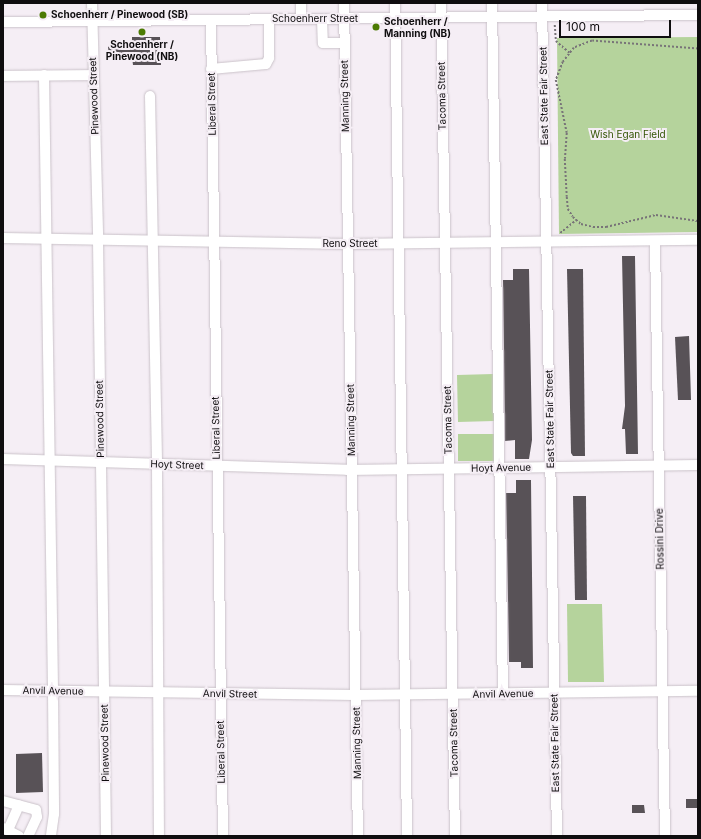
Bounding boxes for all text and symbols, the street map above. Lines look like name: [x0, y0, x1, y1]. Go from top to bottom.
place label: Schoenherr / Pinewood (SB): [51, 9, 188, 21]
marker: Schoenherr / Pinewood (SB): [38, 10, 48, 20]
scale bar: [561, 12, 673, 38]
street label: Schoenherr Street: [272, 13, 358, 25]
place label: Schoenherr / Manning (NB): [384, 15, 451, 38]
text: 100 m: [566, 19, 600, 34]
marker: Schoenherr / Manning (NB): [371, 22, 381, 32]
marker: Schoenherr / Pinewood (NB): [137, 27, 147, 37]
place label: Schoenherr / Pinewood (NB): [106, 38, 178, 62]
street label: East State Fair Street: [537, 47, 551, 145]
street label: Pinewood Street: [87, 57, 101, 135]
street label: Manning Street: [338, 60, 352, 132]
street label: Tacoma Street: [435, 62, 449, 130]
street label: Liberal Street: [205, 72, 219, 136]
park label: Wish Egan Field: [590, 129, 666, 141]
street label: Reno Street: [322, 238, 378, 250]
street label: East State Fair Street: [543, 370, 557, 468]
street label: Pinewood Street: [93, 380, 107, 458]
street label: Manning Street: [344, 384, 358, 456]
street label: Tacoma Street: [441, 386, 455, 454]
street label: Liberal Street: [209, 396, 223, 460]
street label: Hoyt Street: [150, 458, 204, 472]
street label: Hoyt Avenue: [471, 461, 531, 475]
street label: Rossini Drive: [653, 508, 667, 570]
street label: Anvil Avenue: [22, 684, 84, 698]
street label: Anvil Avenue: [472, 687, 534, 701]
street label: Anvil Street: [203, 688, 257, 700]
street label: East State Fair Street: [548, 694, 562, 792]
street label: Pinewood Street: [98, 704, 112, 782]
street label: Manning Street: [350, 707, 364, 779]
street label: Tacoma Street: [447, 709, 461, 777]
street label: Liberal Street: [214, 720, 228, 784]

